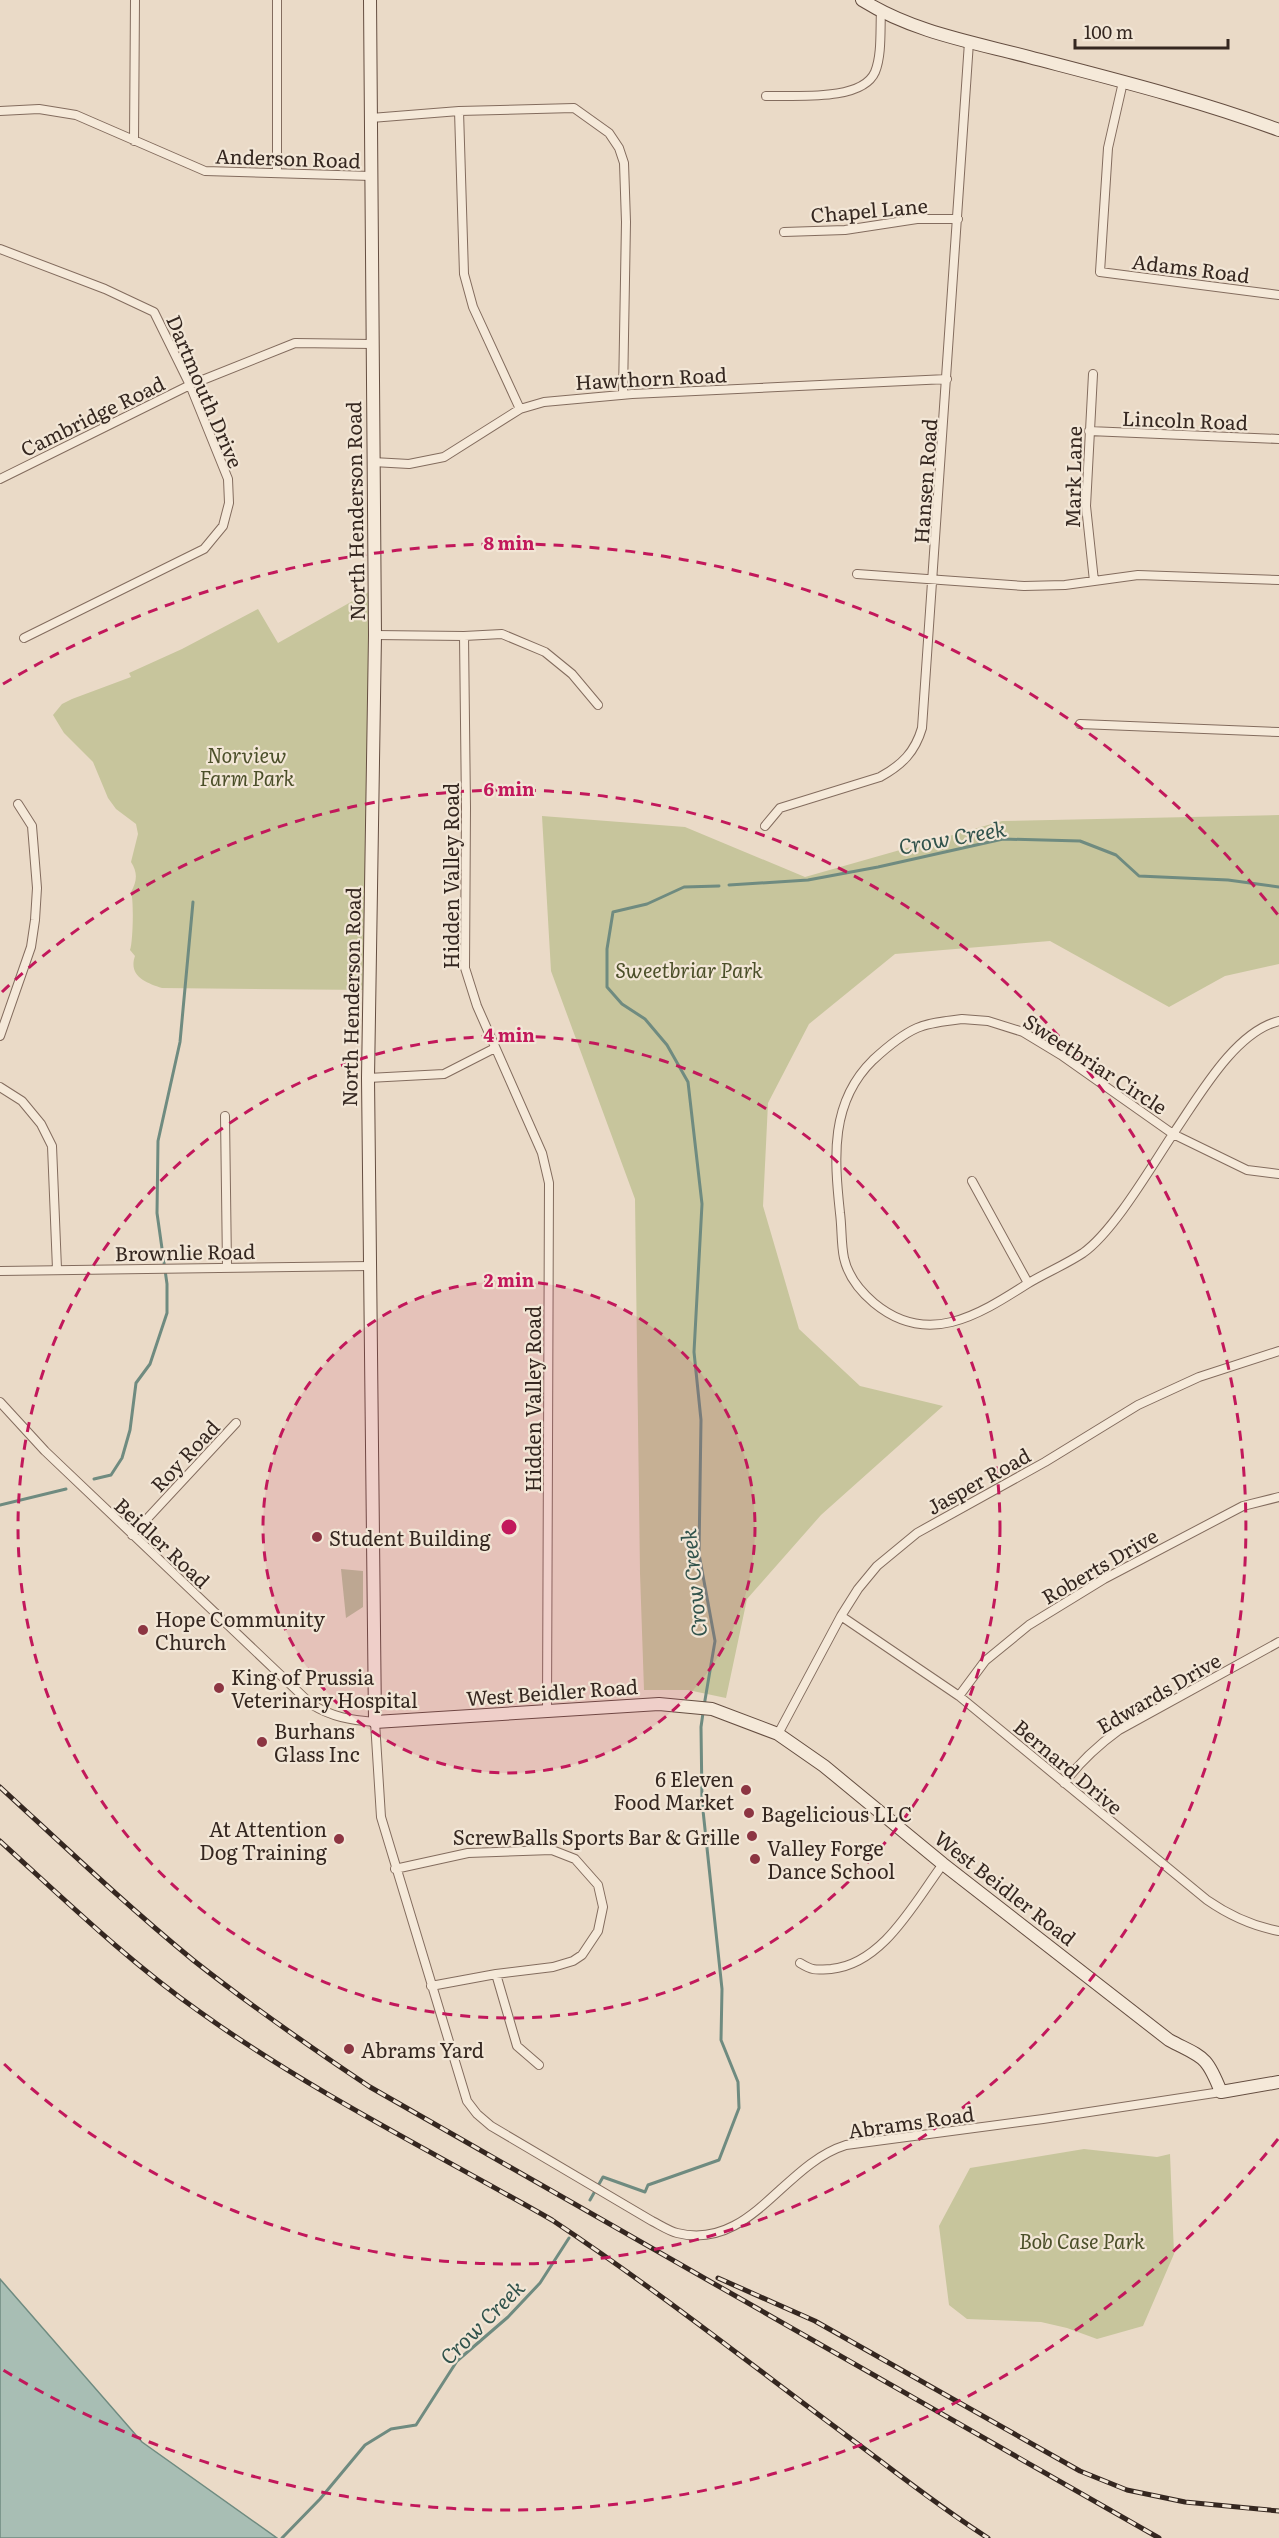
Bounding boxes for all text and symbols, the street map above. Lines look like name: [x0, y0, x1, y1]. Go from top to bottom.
scale bar: [1075, 12, 1228, 50]
text: 100 m: [1084, 18, 1133, 45]
street label: Anderson Road: [215, 139, 361, 175]
street label: Chapel Lane: [809, 189, 929, 229]
street label: Adams Road: [1131, 245, 1251, 289]
street label: Dartmouth Drive: [160, 310, 252, 472]
street label: Hawthorn Road: [574, 358, 728, 396]
street label: Cambridge Road: [15, 367, 169, 463]
street label: North Henderson Road: [337, 401, 371, 621]
street label: Lincoln Road: [1121, 402, 1249, 436]
street label: Hansen Road: [905, 417, 943, 545]
street label: Mark Lane: [1056, 426, 1088, 528]
text: 8 min: [483, 529, 535, 556]
park label: Norview Farm Park: [199, 739, 295, 792]
text: 6 min: [483, 775, 535, 802]
street label: Hidden Valley Road: [435, 783, 465, 969]
water label: Crow Creek: [896, 811, 1009, 861]
street label: North Henderson Road: [333, 887, 367, 1107]
park label: Sweetbriar Park: [615, 954, 763, 984]
street label: Sweetbriar Circle: [1018, 1005, 1174, 1121]
text: 4 min: [483, 1021, 535, 1048]
street label: Brownlie Road: [114, 1235, 256, 1267]
text: 2 min: [484, 1266, 535, 1293]
street label: Hidden Valley Road: [517, 1306, 547, 1492]
street label: Roy Road: [143, 1412, 225, 1498]
street label: Jasper Road: [921, 1439, 1035, 1521]
street label: Beidler Road: [108, 1490, 218, 1594]
centre of rings: [499, 1517, 519, 1537]
street label: Roberts Drive: [1035, 1519, 1163, 1611]
place label: Student Building: [329, 1522, 491, 1552]
water label: Crow Creek: [671, 1527, 713, 1639]
marker: Student Building: [310, 1530, 324, 1544]
place label: Hope Community Church: [155, 1603, 325, 1656]
marker: Hope Community Church: [136, 1623, 150, 1637]
street label: Edwards Drive: [1090, 1644, 1226, 1740]
place label: King of Prussia Veterinary Hospital: [231, 1661, 418, 1714]
street label: West Beidler Road: [465, 1670, 639, 1712]
marker: King of Prussia Veterinary Hospital: [212, 1681, 226, 1695]
street label: Bernard Drive: [1008, 1711, 1130, 1821]
place label: Burhans Glass Inc: [274, 1715, 360, 1768]
marker: Burhans Glass Inc: [255, 1735, 269, 1749]
place label: 6 Eleven Food Market: [613, 1763, 734, 1816]
marker: 6 Eleven Food Market: [739, 1783, 753, 1797]
place label: Bagelicious LLC: [761, 1798, 912, 1828]
marker: Bagelicious LLC: [742, 1806, 756, 1820]
place label: At Attention Dog Training: [199, 1813, 328, 1866]
place label: ScrewBalls Sports Bar & Grille: [453, 1821, 740, 1851]
street label: West Beidler Road: [929, 1822, 1083, 1952]
marker: ScrewBalls Sports Bar & Grille: [745, 1829, 759, 1843]
marker: At Attention Dog Training: [332, 1832, 346, 1846]
place label: Valley Forge Dance School: [767, 1832, 895, 1885]
marker: Valley Forge Dance School: [748, 1852, 762, 1866]
place label: Abrams Yard: [361, 2034, 484, 2064]
marker: Abrams Yard: [342, 2042, 356, 2056]
street label: Abrams Road: [846, 2097, 976, 2145]
park label: Bob Case Park: [1019, 2225, 1145, 2255]
water label: Crow Creek: [432, 2271, 531, 2370]

